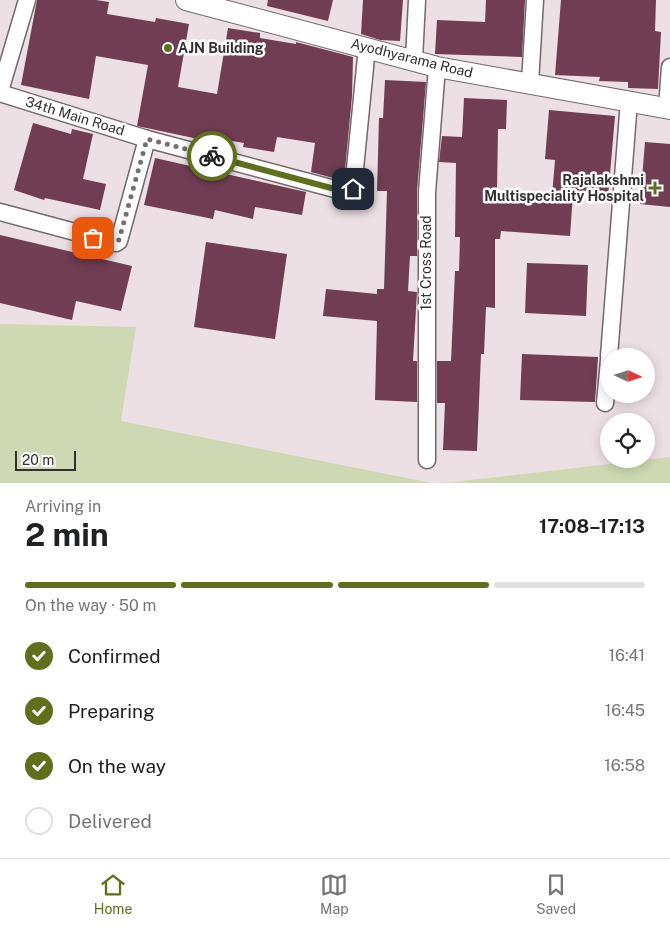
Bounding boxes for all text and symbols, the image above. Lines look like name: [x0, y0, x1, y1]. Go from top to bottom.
street label: Ayodhyarama Road: [349, 35, 475, 81]
place label: AJN Building: [178, 40, 264, 56]
marker: AJN Building: [162, 42, 174, 54]
street label: 34th Main Road: [24, 93, 126, 139]
courier: [187, 131, 237, 181]
icon: bike: [198, 142, 226, 170]
pin: [332, 168, 374, 210]
place label: Rajalakshmi Multispeciality Hospital: [484, 172, 644, 204]
icon: home: [339, 175, 367, 203]
marker: Rajalakshmi Multispeciality Hospital: [648, 181, 662, 195]
street label: 1st Cross Road: [418, 216, 434, 311]
pin: [72, 217, 114, 259]
icon: bag: [79, 224, 107, 252]
north arrow: [600, 348, 655, 402]
map controls: [600, 348, 655, 468]
button: locate: [600, 413, 655, 468]
scale bar: [15, 448, 76, 471]
text: 20 m: [22, 452, 54, 468]
text: Arriving in: [25, 497, 101, 516]
text: 17:08–17:13: [539, 515, 645, 537]
text: 2 min: [25, 516, 109, 553]
text: On the way · 50 m: [25, 596, 156, 615]
icon: check: [25, 642, 53, 670]
text: Confirmed: [68, 645, 161, 667]
text: 16:41: [608, 646, 645, 665]
icon: check: [25, 697, 53, 725]
text: Preparing: [68, 700, 155, 722]
text: 16:45: [605, 701, 645, 720]
icon: check: [25, 752, 53, 780]
text: On the way: [68, 755, 166, 777]
text: 16:58: [604, 756, 645, 775]
text: Delivered: [68, 810, 152, 832]
tab: Home: [94, 871, 132, 917]
tab: Map: [320, 871, 348, 917]
tab: Saved: [536, 871, 576, 917]

